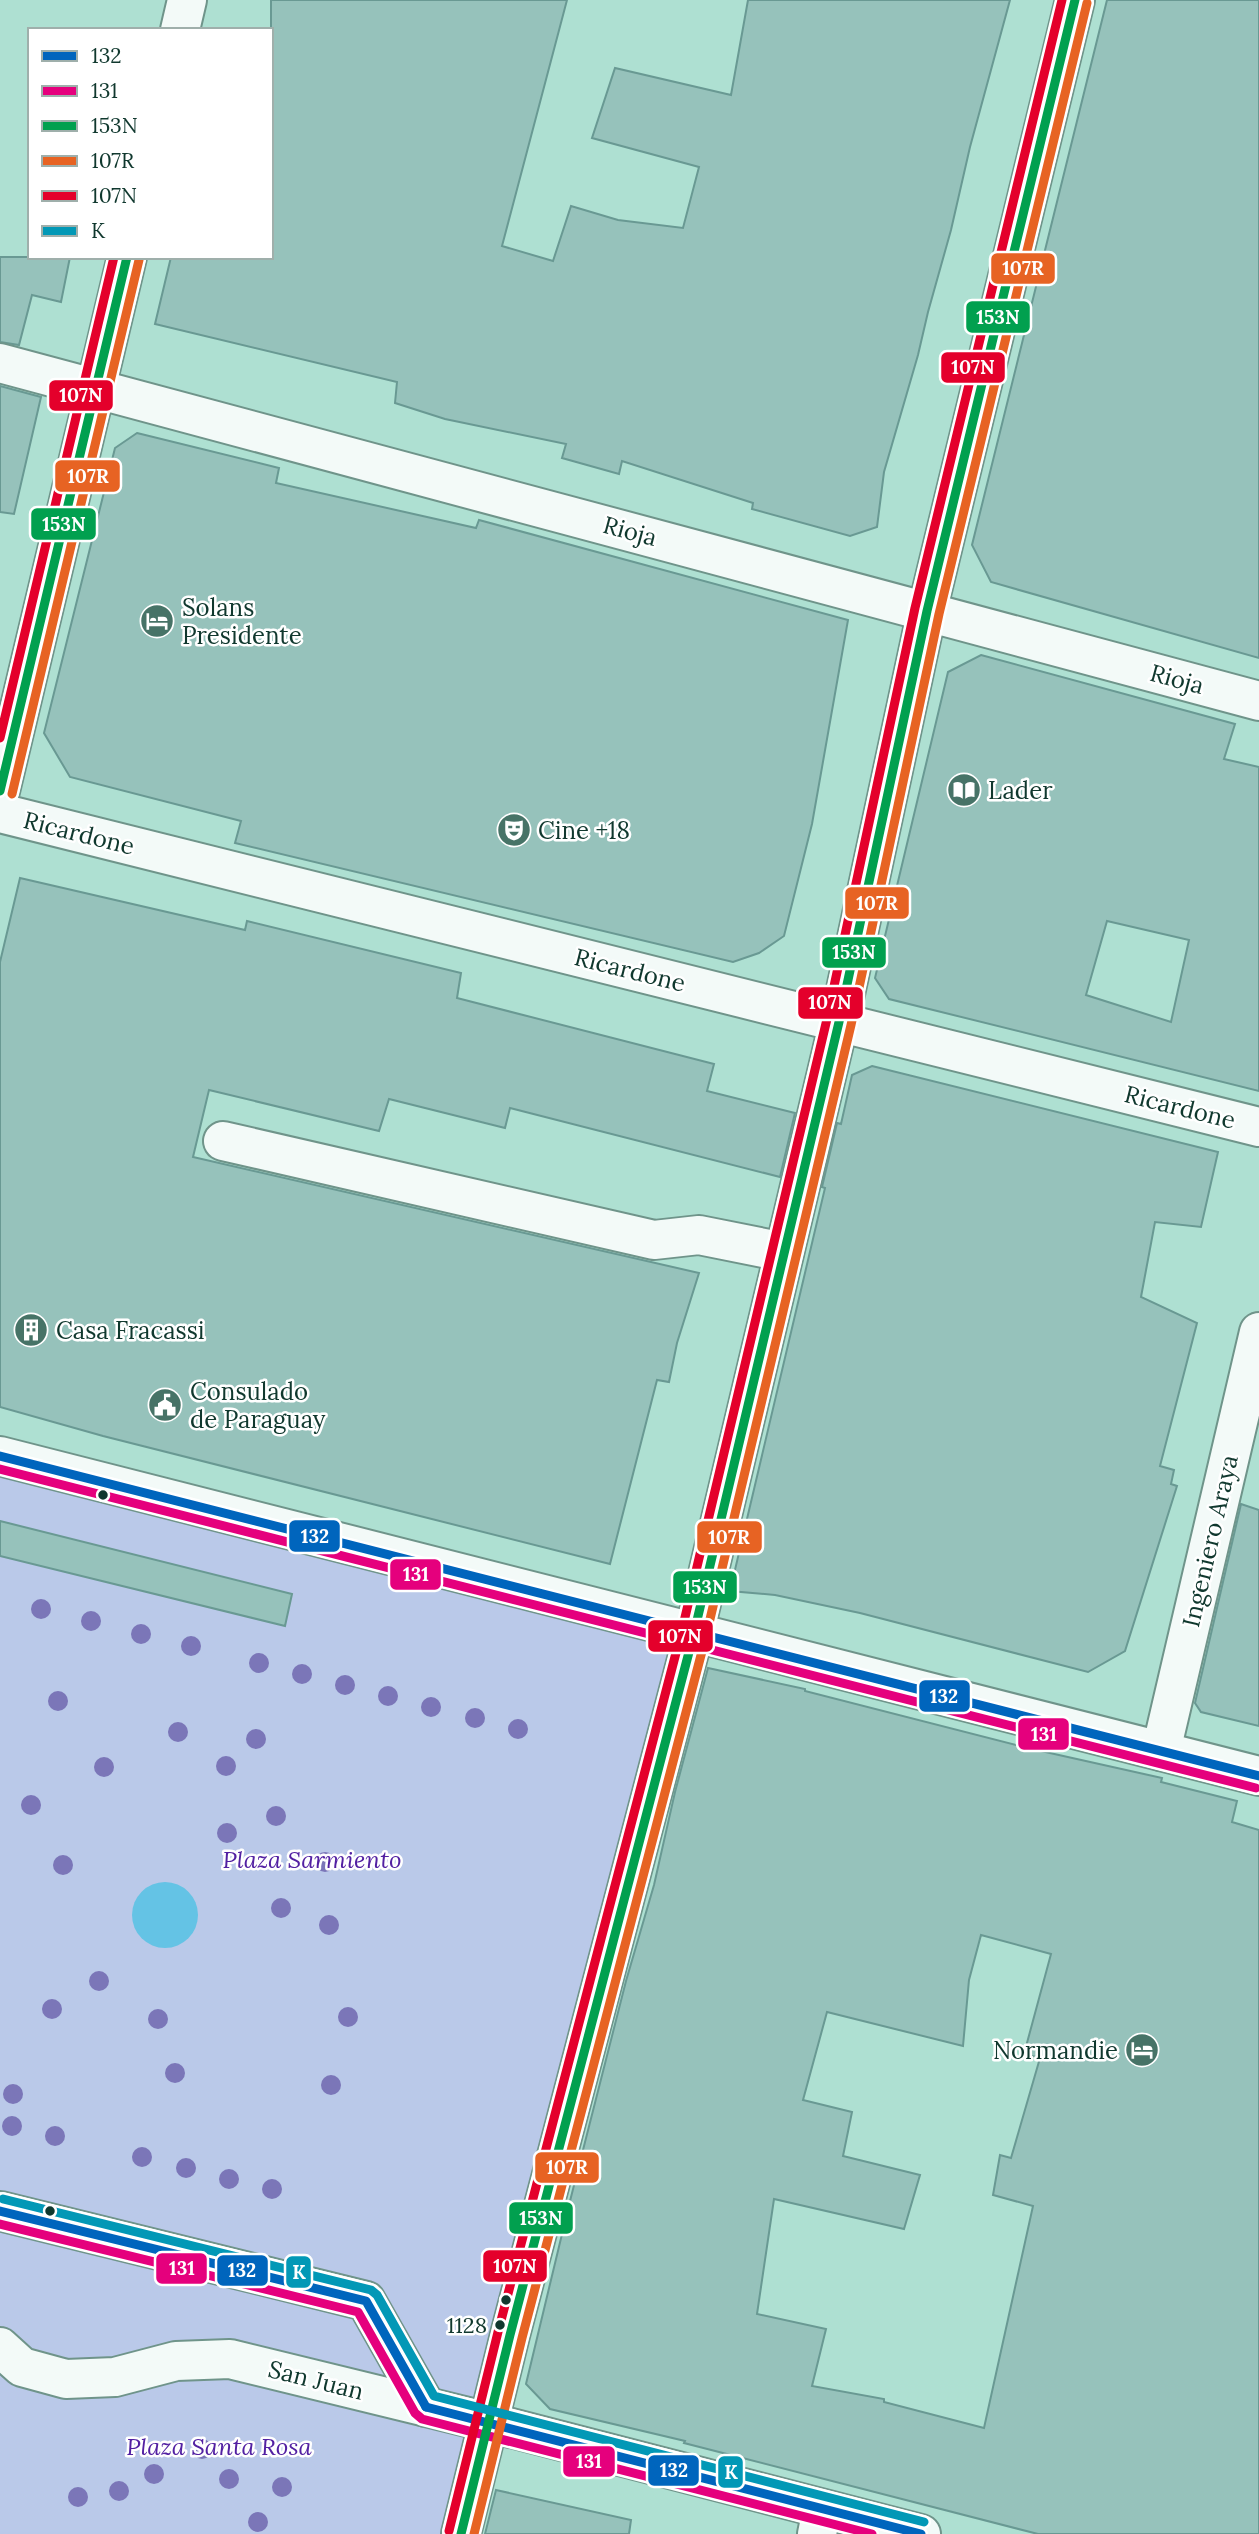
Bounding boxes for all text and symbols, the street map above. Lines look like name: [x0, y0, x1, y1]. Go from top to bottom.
legend: [28, 28, 273, 259]
text: 132: [91, 42, 122, 69]
text: 131: [91, 77, 118, 104]
text: 153N: [91, 112, 138, 139]
text: 107R: [91, 147, 135, 174]
text: 107N: [91, 182, 137, 209]
text: K: [91, 217, 106, 244]
line badge: 107R: [990, 252, 1056, 285]
text: 107R: [1002, 256, 1044, 280]
line badge: 153N: [965, 300, 1031, 334]
text: 153N: [976, 305, 1020, 329]
line badge: 107N: [940, 351, 1006, 384]
text: 107N: [951, 355, 995, 379]
line badge: 107N: [48, 379, 114, 412]
text: 107N: [59, 383, 103, 407]
line badge: 107R: [54, 459, 121, 493]
text: 107R: [67, 464, 109, 488]
line badge: 153N: [30, 507, 97, 541]
street label: Rioja: [600, 509, 660, 553]
text: 153N: [42, 512, 86, 536]
place label: Solans Presidente: [182, 592, 302, 651]
hotel icon: Solans Presidente: [138, 602, 176, 640]
street label: Rioja: [1147, 657, 1207, 701]
library icon: Lader: [945, 771, 983, 809]
place label: Lader: [988, 775, 1053, 806]
street label: Ricardone: [20, 804, 138, 862]
theatre icon: Cine +18: [495, 811, 533, 849]
place label: Cine +18: [538, 815, 630, 846]
line badge: 107R: [844, 886, 910, 920]
text: 107R: [856, 891, 898, 915]
line badge: 153N: [821, 936, 887, 969]
text: 153N: [832, 940, 876, 964]
street label: Ricardone: [571, 941, 689, 999]
line badge: 107N: [797, 986, 864, 1020]
text: 107N: [808, 990, 852, 1014]
street label: Ricardone: [1121, 1078, 1239, 1136]
building icon: Casa Fracassi: [12, 1311, 50, 1349]
place label: Casa Fracassi: [56, 1315, 205, 1346]
place label: Consulado de Paraguay: [190, 1376, 326, 1435]
public building icon: Consulado de Paraguay: [146, 1386, 184, 1424]
street label: Ingeniero Araya: [1175, 1452, 1245, 1630]
unlabelled marker: [96, 1488, 110, 1502]
line badge: 132: [288, 1519, 341, 1553]
line badge: 107R: [696, 1520, 763, 1554]
text: 132: [301, 1524, 329, 1548]
text: 107R: [708, 1525, 750, 1549]
line badge: 131: [389, 1558, 442, 1591]
text: 131: [403, 1562, 429, 1586]
line badge: 153N: [672, 1570, 738, 1604]
text: 153N: [683, 1575, 727, 1599]
line badge: 107N: [647, 1619, 714, 1653]
text: 107N: [658, 1624, 702, 1648]
line badge: 132: [918, 1679, 971, 1713]
text: 132: [930, 1684, 958, 1708]
line badge: 131: [1017, 1717, 1070, 1751]
text: 131: [1031, 1722, 1057, 1746]
park label: Plaza Sarmiento: [223, 1844, 401, 1875]
hotel icon: Normandie: [1123, 2031, 1161, 2069]
place label: Normandie: [993, 2035, 1118, 2066]
line badge: 107R: [534, 2151, 600, 2184]
text: 107R: [546, 2155, 588, 2179]
line badge: 153N: [508, 2201, 574, 2235]
unlabelled marker: [43, 2204, 57, 2218]
text: 153N: [519, 2206, 563, 2230]
line badge: 107N: [482, 2249, 548, 2283]
line badge: 131: [155, 2252, 208, 2285]
line badge: 132: [216, 2254, 269, 2287]
text: 107N: [493, 2254, 537, 2278]
line badge: K: [285, 2255, 312, 2289]
text: 131: [169, 2256, 195, 2280]
text: 132: [228, 2258, 256, 2282]
text: K: [292, 2260, 306, 2284]
unlabelled marker: [499, 2293, 513, 2307]
place label: 1128: [447, 2311, 487, 2339]
marker: 1128: [493, 2318, 507, 2332]
street label: San Juan: [265, 2353, 367, 2407]
park label: Plaza Santa Rosa: [126, 2431, 313, 2462]
line badge: 131: [562, 2445, 616, 2478]
text: 131: [576, 2449, 602, 2473]
line badge: 132: [647, 2454, 700, 2487]
line badge: K: [717, 2455, 744, 2489]
text: 132: [660, 2458, 688, 2482]
text: K: [724, 2460, 738, 2484]

